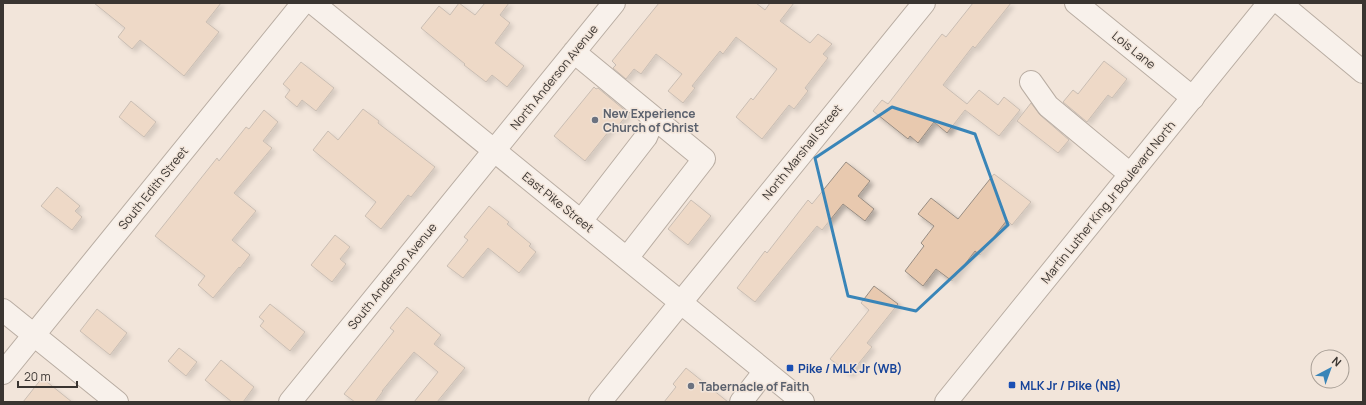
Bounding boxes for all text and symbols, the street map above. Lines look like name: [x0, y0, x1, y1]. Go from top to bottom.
street label: North Anderson Avenue: [506, 21, 602, 133]
street label: Lois Lane: [1109, 27, 1159, 73]
street label: North Marshall Street: [758, 101, 846, 203]
place label: New Experience Church of Christ: [603, 105, 699, 136]
marker: New Experience Church of Christ: [590, 115, 600, 125]
street label: Martin Luther King Jr Boulevard North: [1037, 117, 1179, 287]
street label: South Edith Street: [114, 143, 192, 233]
street label: East Pike Street: [519, 168, 598, 236]
street label: South Anderson Avenue: [344, 219, 440, 333]
north arrow: [1310, 349, 1350, 389]
text: N: [1329, 353, 1345, 369]
place label: Pike / MLK Jr (WB): [798, 360, 903, 377]
scale bar: [18, 363, 77, 389]
marker: Pike / MLK Jr (WB): [785, 363, 795, 373]
text: 20 m: [24, 368, 51, 385]
place label: MLK Jr / Pike (NB): [1020, 377, 1121, 394]
place label: Tabernacle of Faith: [699, 378, 809, 395]
marker: MLK Jr / Pike (NB): [1007, 380, 1017, 390]
marker: Tabernacle of Faith: [686, 381, 696, 391]

